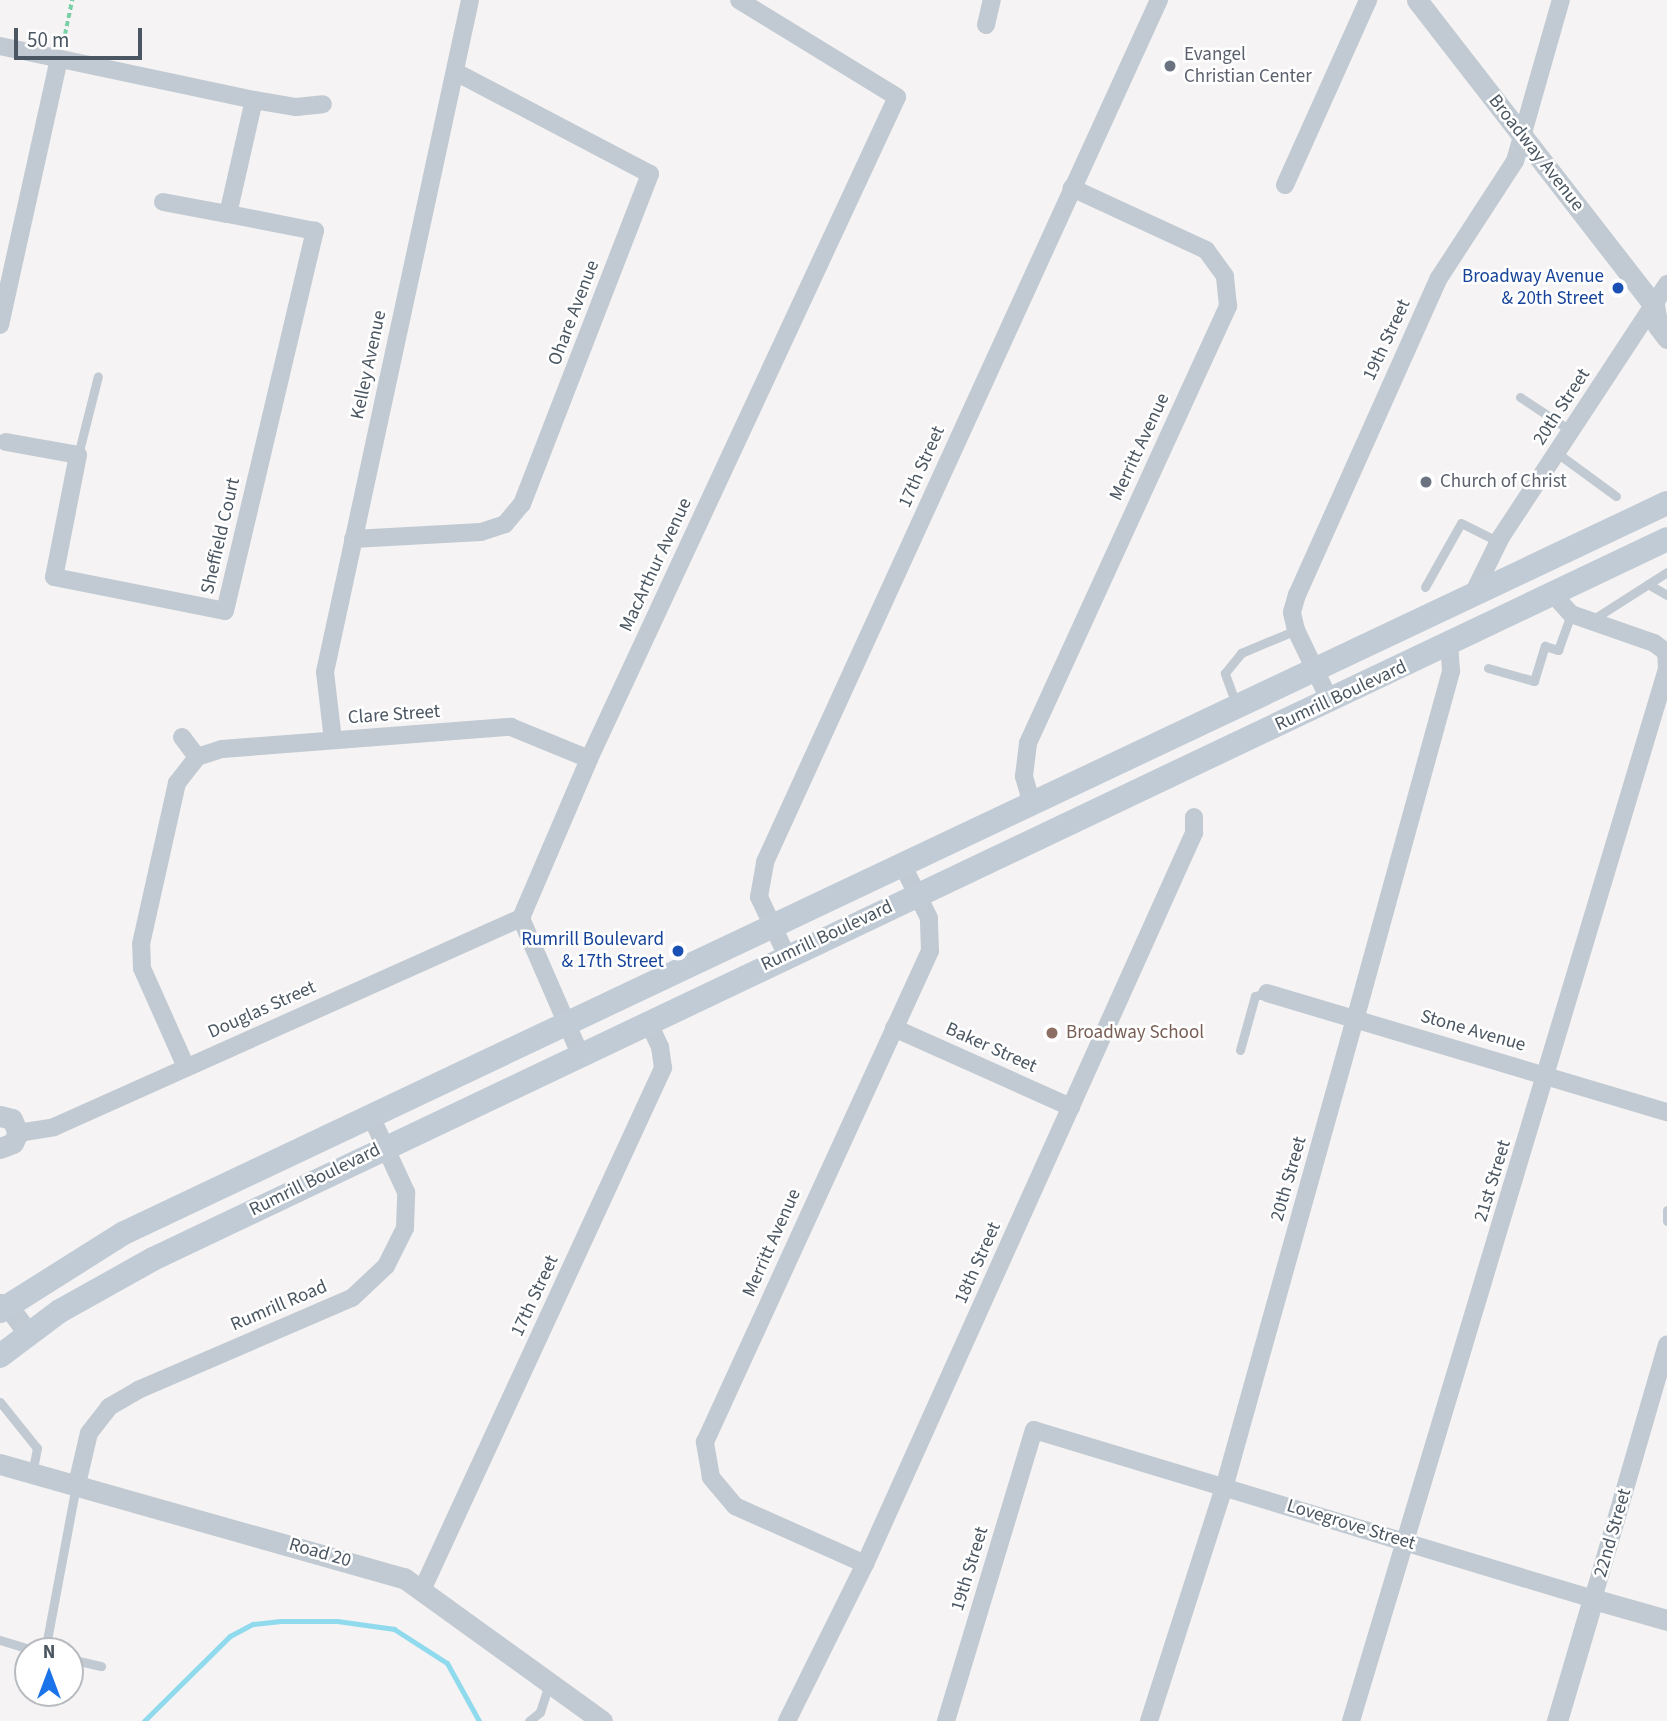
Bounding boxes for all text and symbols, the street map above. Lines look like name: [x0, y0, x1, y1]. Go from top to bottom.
scale bar: [18, 14, 145, 58]
text: 50 m: [27, 25, 69, 55]
place label: Evangel Christian Center: [1184, 44, 1312, 88]
marker: Evangel Christian Center: [1162, 58, 1178, 74]
street label: Broadway Avenue: [1483, 90, 1589, 216]
street label: Ohare Avenue: [544, 257, 604, 369]
place label: Broadway Avenue & 20th Street: [1462, 266, 1604, 310]
marker: Broadway Avenue & 20th Street: [1610, 280, 1626, 296]
street label: 19th Street: [1358, 296, 1416, 384]
street label: Kelley Avenue: [346, 308, 392, 422]
street label: 20th Street: [1529, 364, 1595, 450]
street label: Merritt Avenue: [1105, 390, 1175, 504]
street label: 17th Street: [894, 423, 950, 511]
place label: Church of Christ: [1440, 471, 1567, 493]
marker: Church of Christ: [1418, 474, 1434, 490]
street label: Sheffield Court: [197, 476, 245, 596]
street label: MacArthur Avenue: [615, 494, 697, 636]
street label: Rumrill Boulevard: [1271, 655, 1411, 737]
street label: Clare Street: [347, 700, 441, 730]
street label: Rumrill Boulevard: [757, 895, 897, 977]
place label: Rumrill Boulevard & 17th Street: [521, 929, 664, 973]
marker: Rumrill Boulevard & 17th Street: [670, 943, 686, 959]
street label: Douglas Street: [205, 976, 319, 1044]
street label: Stone Avenue: [1418, 1005, 1528, 1057]
street label: Baker Street: [942, 1018, 1040, 1078]
place label: Broadway School: [1066, 1022, 1204, 1044]
marker: Broadway School: [1044, 1025, 1060, 1041]
street label: 20th Street: [1266, 1134, 1312, 1224]
street label: 21st Street: [1470, 1137, 1516, 1225]
street label: Rumrill Boulevard: [246, 1138, 384, 1222]
street label: Merritt Avenue: [738, 1185, 806, 1301]
street label: 18th Street: [950, 1219, 1006, 1307]
street label: 17th Street: [506, 1252, 564, 1340]
street label: Rumrill Road: [227, 1275, 331, 1337]
street label: 22nd Street: [1589, 1486, 1637, 1580]
street label: Lovegrove Street: [1284, 1495, 1418, 1555]
street label: 19th Street: [946, 1524, 994, 1614]
street label: Road 20: [286, 1533, 354, 1573]
north arrow: [14, 1637, 84, 1707]
text: N: [43, 1639, 55, 1666]

